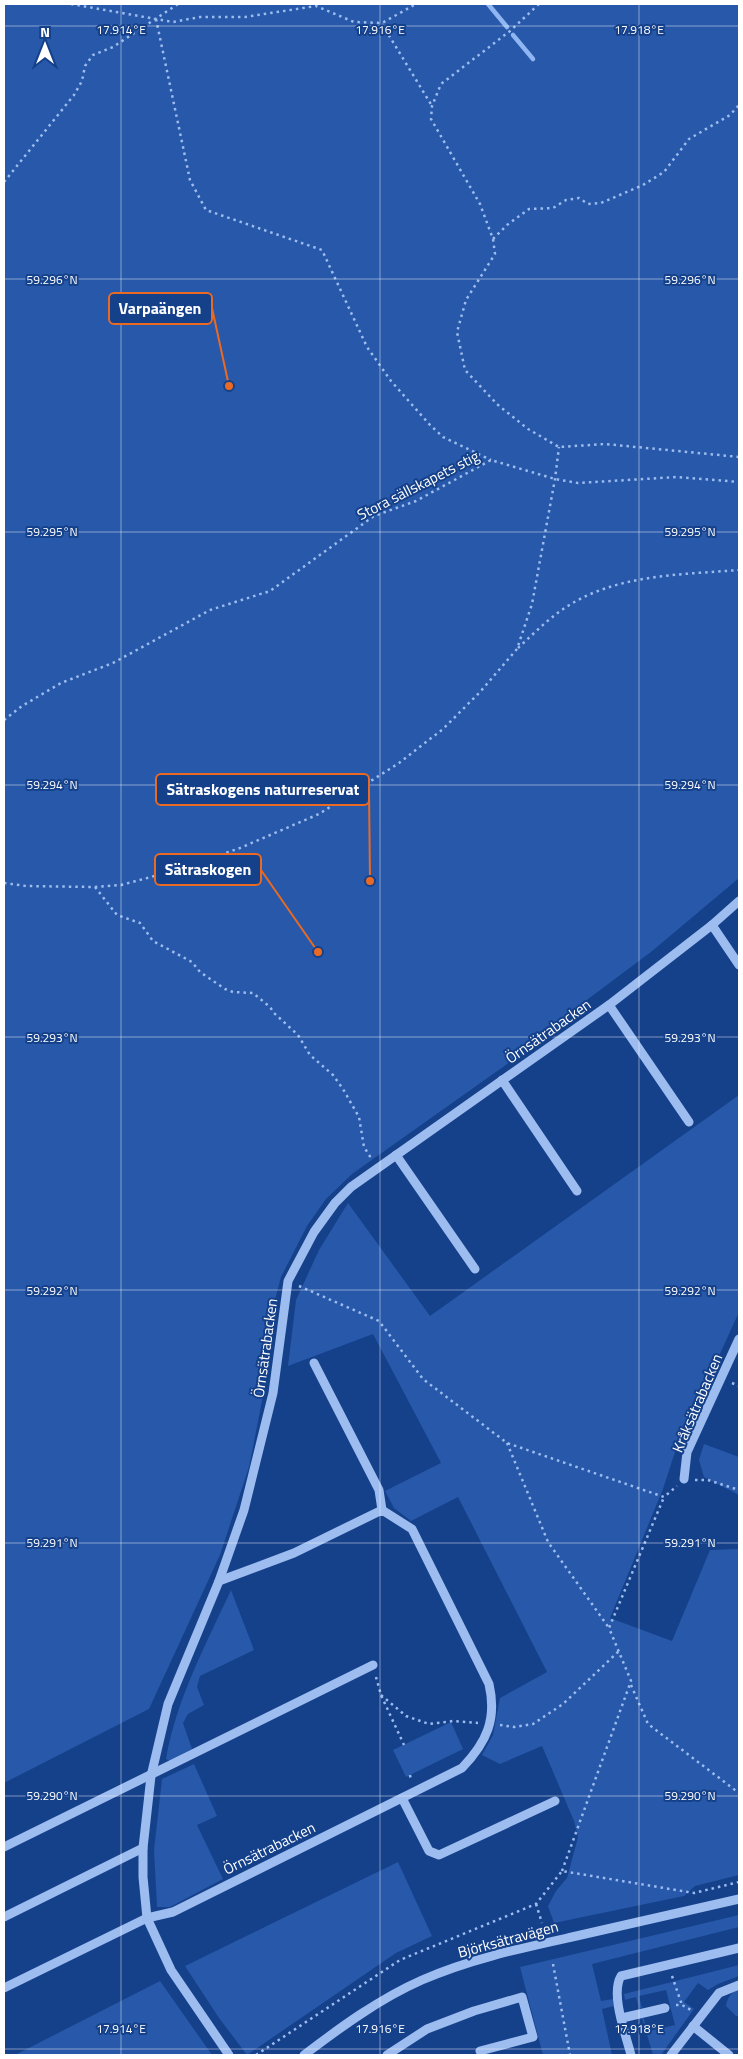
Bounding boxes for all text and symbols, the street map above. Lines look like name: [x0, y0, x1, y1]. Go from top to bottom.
north arrow: [20, 20, 70, 70]
text: 17.914°E: [96, 20, 146, 39]
text: 17.916°E: [355, 20, 405, 39]
text: 17.918°E: [614, 20, 664, 39]
text: N: [40, 21, 50, 42]
text: 59.296°N: [26, 270, 78, 289]
text: 59.296°N: [664, 270, 716, 289]
callout: Varpaängen: [109, 293, 212, 324]
text: Varpaängen: [119, 296, 201, 320]
street label: Stora sällskapets stig: [353, 444, 483, 526]
text: 59.295°N: [26, 522, 78, 541]
text: 59.295°N: [664, 522, 716, 541]
callout: Sätraskogens naturreservat: [156, 774, 369, 805]
text: 59.294°N: [26, 775, 78, 794]
text: 59.294°N: [664, 775, 716, 794]
text: Sätraskogens naturreservat: [167, 777, 360, 801]
callout: Sätraskogen: [155, 854, 261, 885]
text: Sätraskogen: [165, 857, 251, 881]
street label: Örnsätrabacken: [500, 993, 596, 1069]
text: 59.293°N: [26, 1028, 78, 1047]
text: 59.293°N: [664, 1028, 716, 1047]
text: 59.292°N: [26, 1281, 78, 1300]
text: 59.292°N: [664, 1281, 716, 1300]
street label: Örnsätrabacken: [247, 1297, 283, 1399]
street label: Kråksätrabacken: [666, 1350, 728, 1456]
text: 59.291°N: [26, 1533, 78, 1552]
text: 59.291°N: [664, 1533, 716, 1552]
text: 59.290°N: [26, 1786, 78, 1805]
text: 59.290°N: [664, 1786, 716, 1805]
street label: Örnsätrabacken: [219, 1816, 319, 1880]
street label: Björksätravägen: [455, 1915, 561, 1963]
text: 17.914°E: [96, 2019, 146, 2038]
text: 17.916°E: [355, 2019, 405, 2038]
text: 17.918°E: [614, 2019, 664, 2038]

